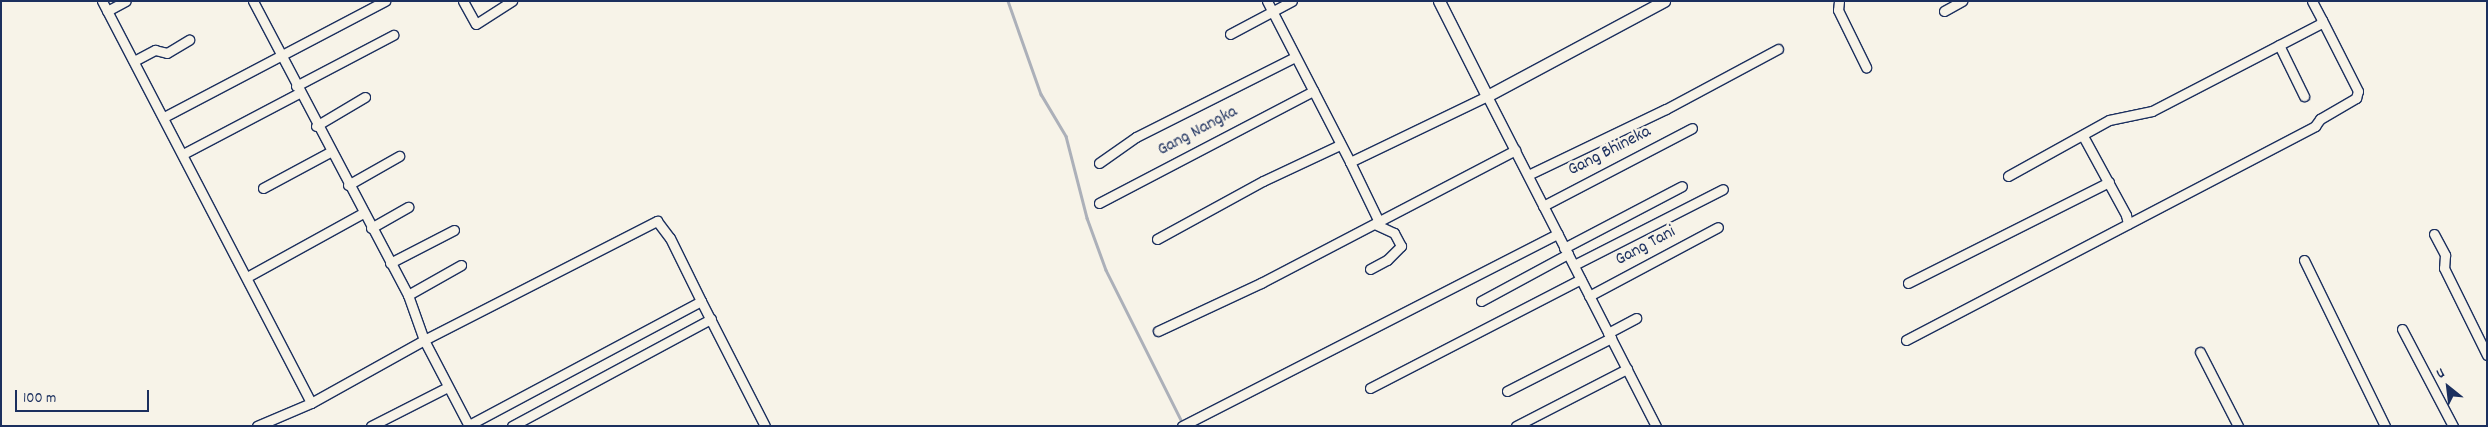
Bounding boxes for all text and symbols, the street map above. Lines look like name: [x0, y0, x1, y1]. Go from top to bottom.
street label: Gang Nangka: [1154, 102, 1242, 162]
street label: Gang Bhineka: [1565, 122, 1655, 182]
street label: Gang Tani: [1612, 222, 1680, 272]
north arrow: [2423, 362, 2473, 412]
text: U: [2433, 363, 2449, 384]
scale bar: [18, 380, 151, 412]
text: 100 m: [23, 388, 56, 410]

